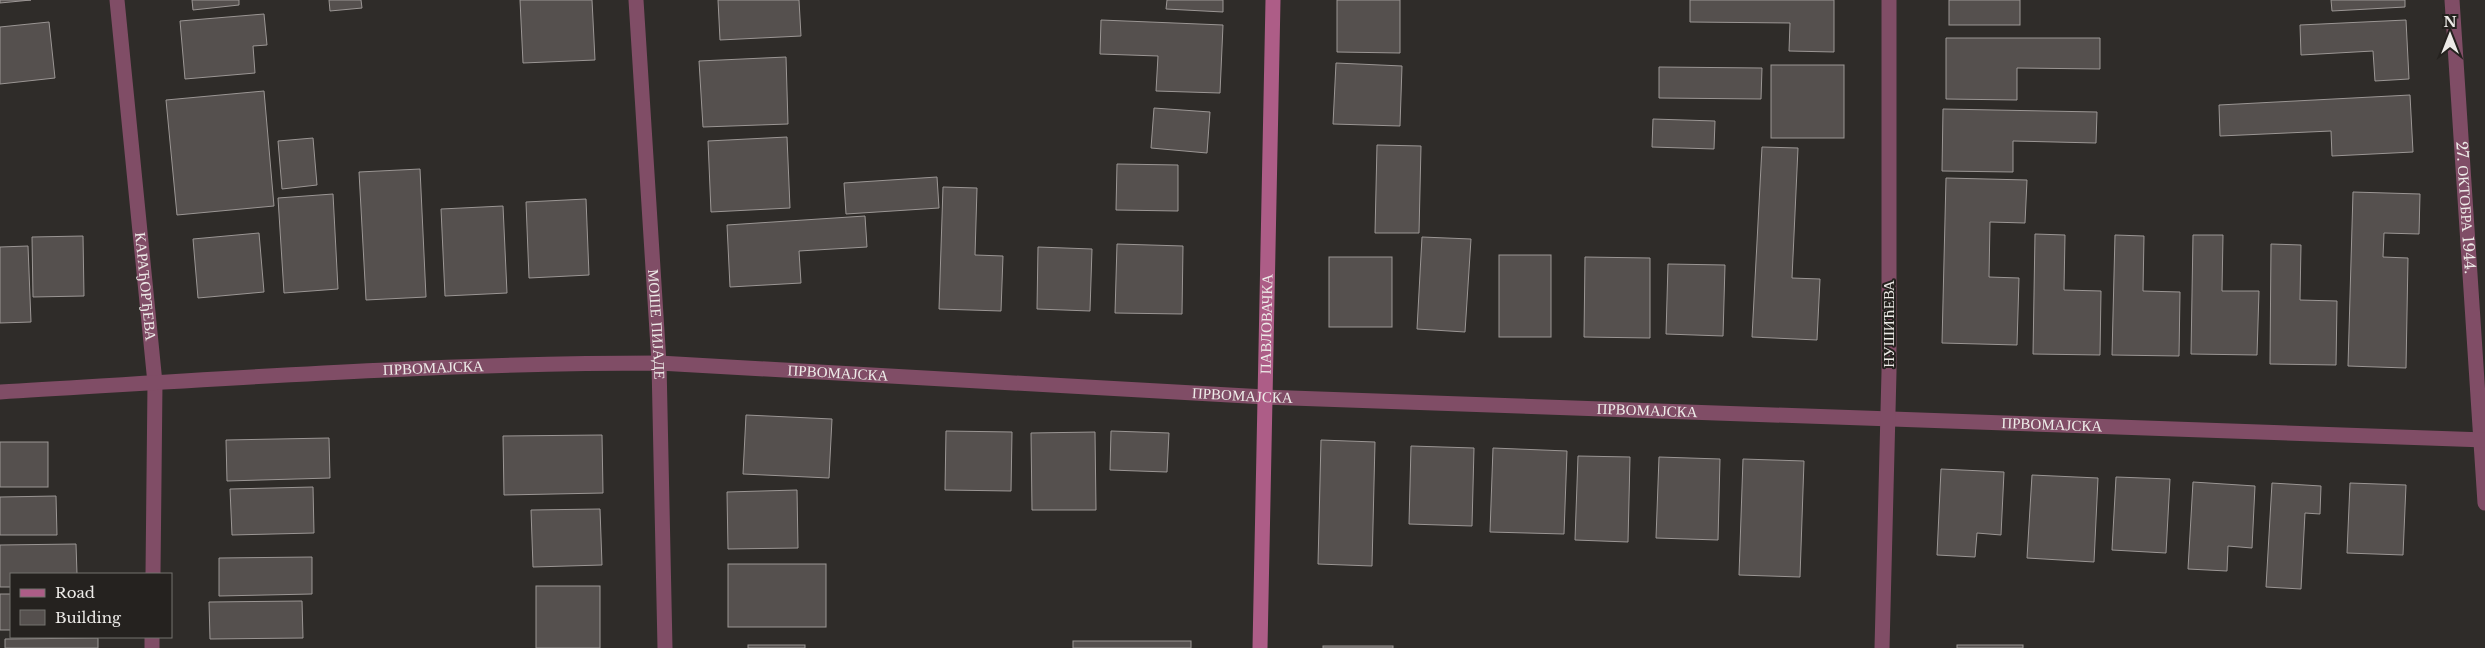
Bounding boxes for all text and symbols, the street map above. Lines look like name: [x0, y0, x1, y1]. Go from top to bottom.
north arrow: [2425, 10, 2475, 60]
text: N: [2443, 13, 2457, 31]
street label: 27. ОКТОБРА 1944.: [2452, 141, 2480, 275]
street label: КАРАЂОРЂЕВА: [131, 231, 161, 342]
street label: МОШЕ ПИЈАДЕ: [644, 269, 669, 380]
street label: ПАВЛОВАЧКА: [1255, 274, 1277, 374]
street label: НУШИЋЕВА: [1879, 280, 1898, 368]
street label: ПРВОМАЈСКА: [382, 356, 484, 379]
street label: ПРВОМАЈСКА: [787, 360, 889, 385]
street label: ПРВОМАЈСКА: [1191, 383, 1293, 407]
street label: ПРВОМАЈСКА: [1596, 399, 1698, 421]
street label: ПРВОМАЈСКА: [2001, 413, 2103, 436]
legend: [10, 573, 172, 638]
text: Road: [55, 583, 95, 602]
text: Building: [55, 608, 122, 627]

